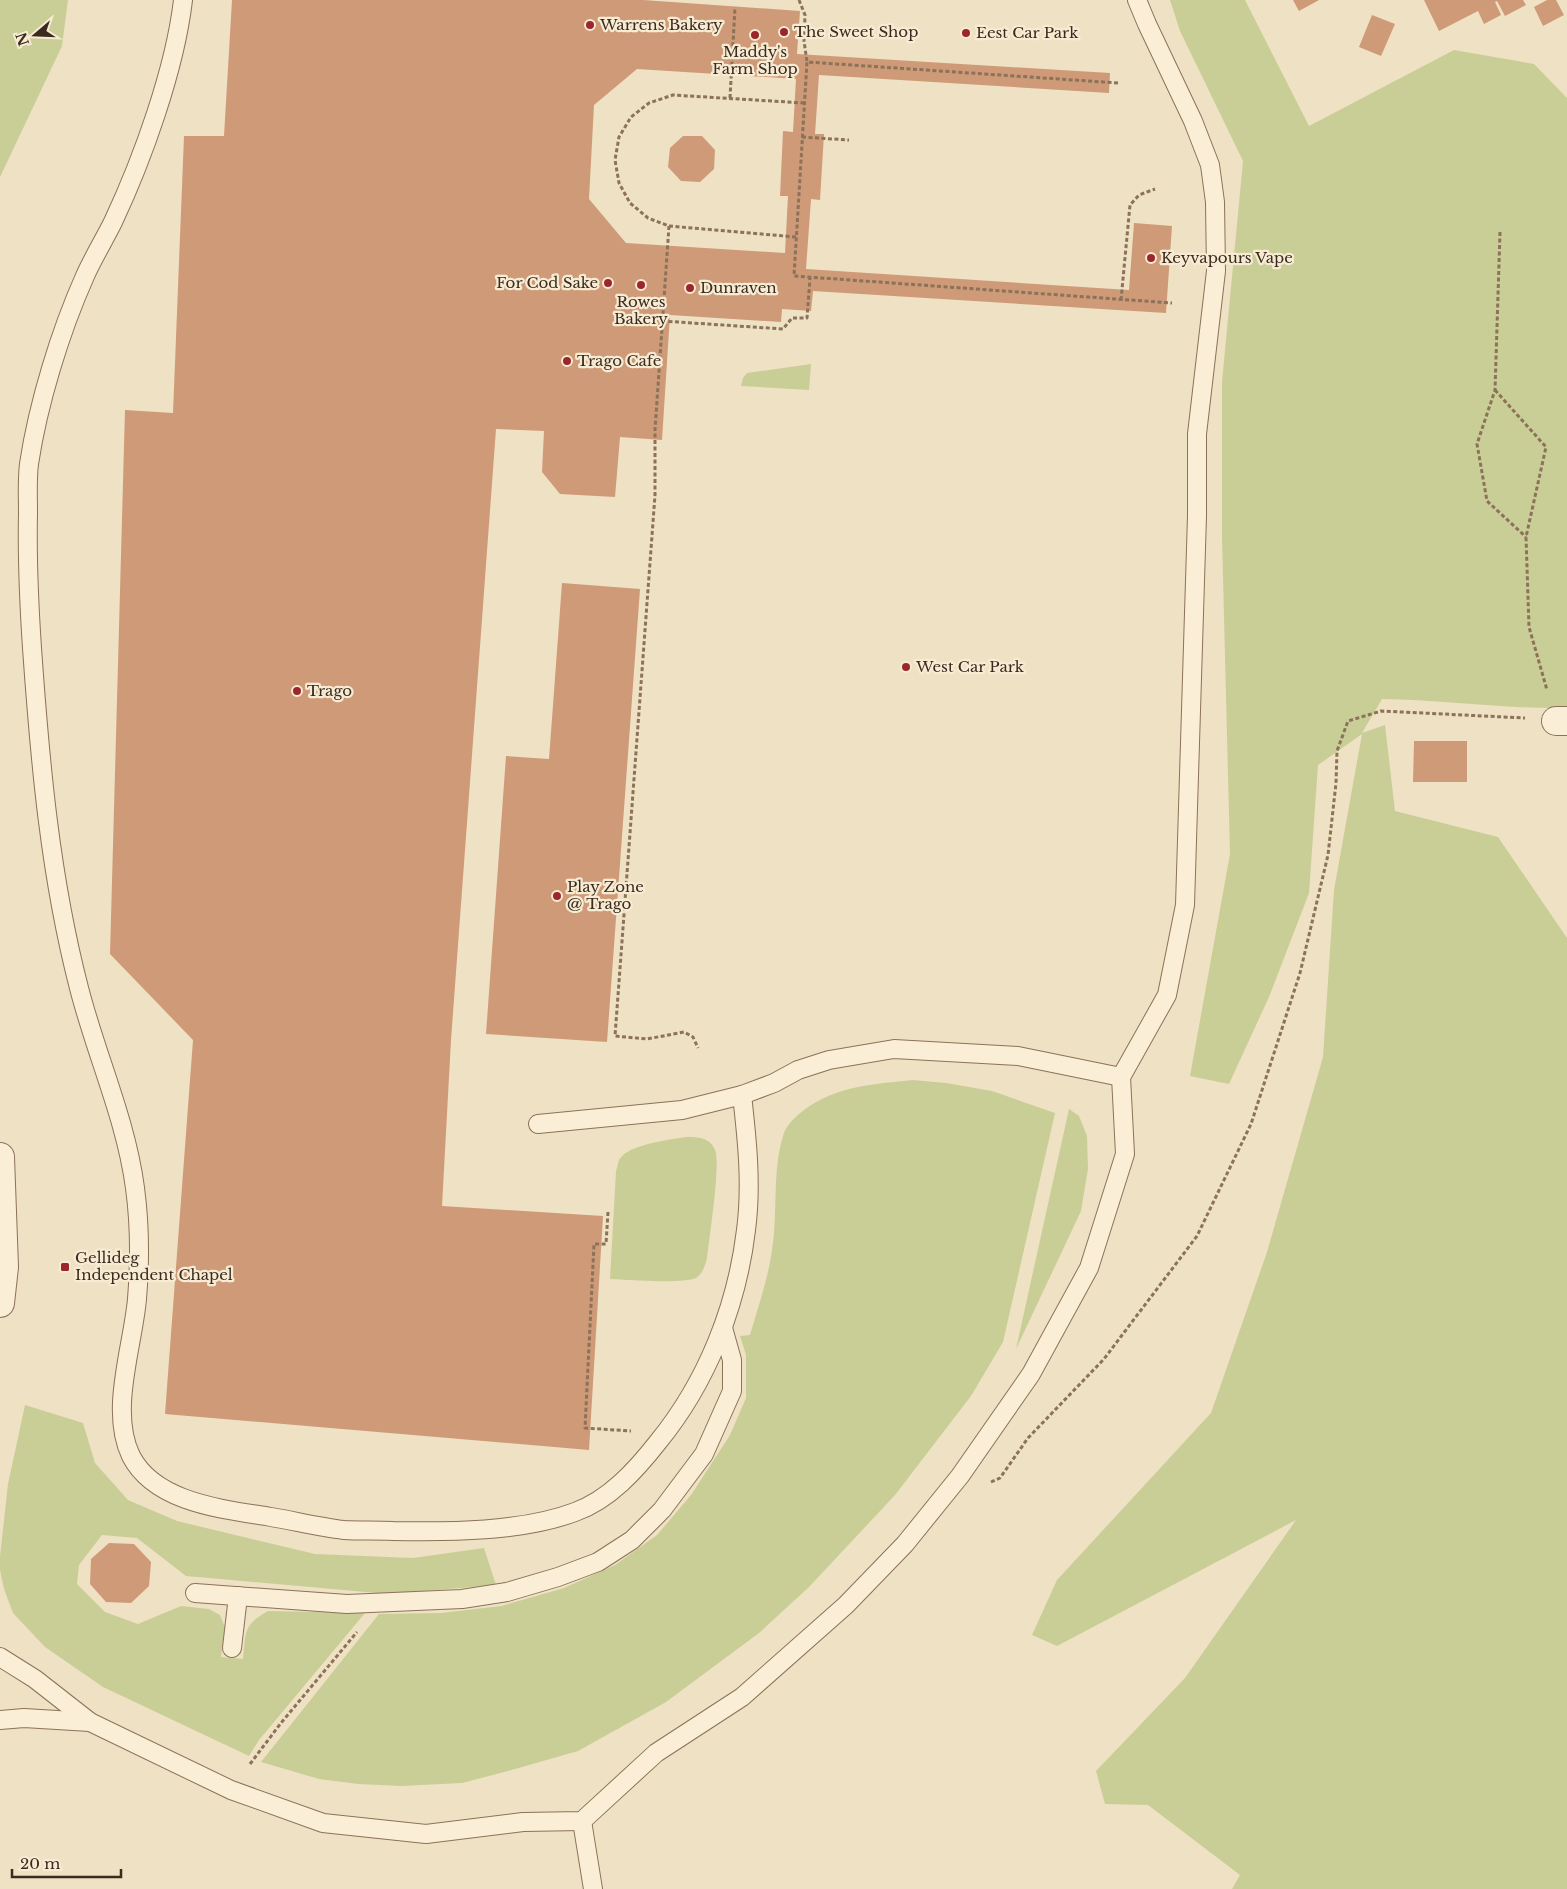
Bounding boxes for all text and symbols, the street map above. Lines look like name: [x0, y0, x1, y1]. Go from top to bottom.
north arrow: [10, 10, 60, 60]
place label: Warrens Bakery: [599, 15, 723, 34]
marker: Warrens Bakery: [584, 19, 596, 31]
place label: The Sweet Shop: [794, 22, 918, 41]
place label: Eest Car Park: [976, 23, 1079, 42]
marker: The Sweet Shop: [778, 26, 790, 38]
marker: Eest Car Park: [960, 27, 972, 39]
marker: Maddy's Farm Shop: [749, 29, 761, 41]
text: N: [12, 30, 33, 48]
place label: Maddy's Farm Shop: [712, 42, 798, 78]
place label: Keyvapours Vape: [1161, 248, 1293, 267]
marker: Keyvapours Vape: [1145, 252, 1157, 264]
place label: For Cod Sake: [496, 273, 598, 292]
marker: For Cod Sake: [602, 277, 614, 289]
place label: Dunraven: [700, 278, 777, 297]
marker: Rowes Bakery: [635, 279, 647, 291]
marker: Dunraven: [684, 282, 696, 294]
place label: Rowes Bakery: [614, 292, 668, 328]
place label: Trago Cafe: [577, 351, 661, 370]
marker: Trago Cafe: [561, 355, 573, 367]
place label: West Car Park: [915, 657, 1025, 676]
marker: West Car Park: [900, 661, 912, 673]
place label: Trago: [307, 681, 352, 700]
marker: Trago: [291, 685, 303, 697]
place label: Play Zone @ Trago: [567, 877, 644, 913]
marker: Play Zone @ Trago: [551, 890, 563, 902]
place label: Gellideg Independent Chapel: [75, 1248, 233, 1284]
marker: Gellideg Independent Chapel: [59, 1261, 71, 1273]
scale bar: [12, 1846, 121, 1878]
text: 20 m: [20, 1854, 60, 1873]

